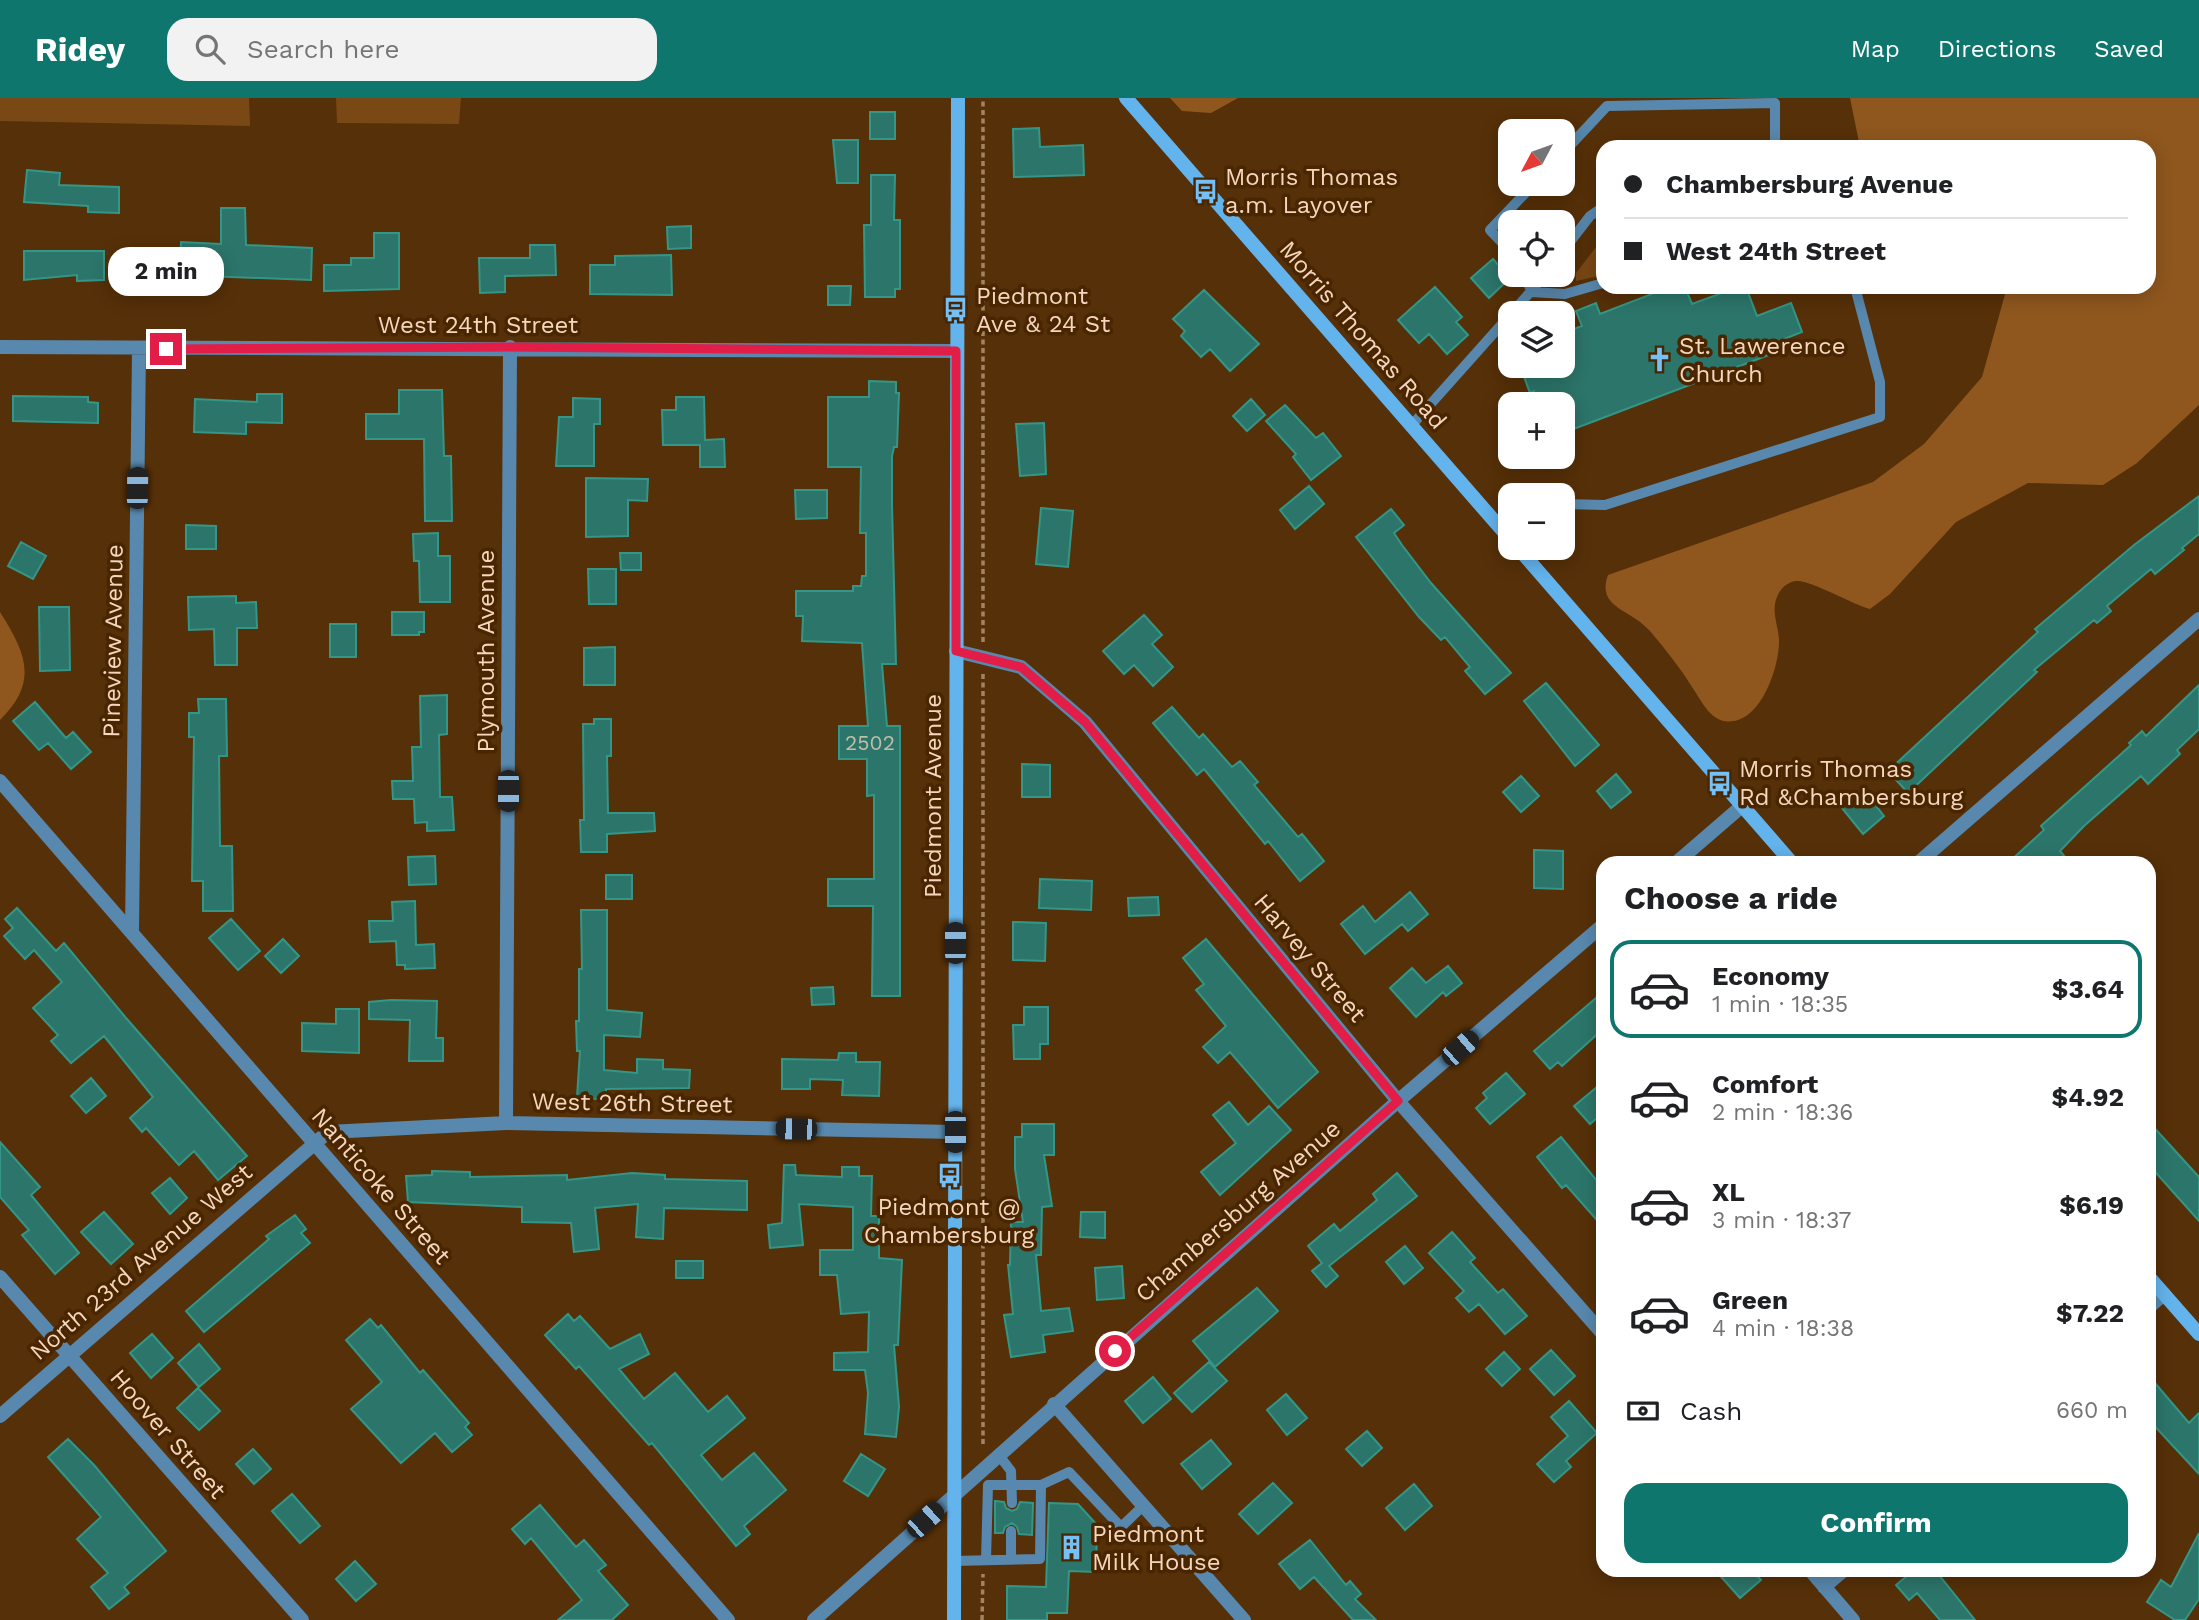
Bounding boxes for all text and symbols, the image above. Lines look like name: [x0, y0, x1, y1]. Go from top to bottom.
search box: [167, 18, 657, 81]
text: Ridey: [35, 30, 125, 69]
icon: search: [191, 30, 229, 68]
text: Search here: [247, 34, 399, 64]
text: Map: [1851, 35, 1900, 63]
text: Directions: [1938, 35, 2056, 63]
text: Saved: [2094, 35, 2164, 63]
north arrow: [1498, 119, 1575, 196]
map controls: [1498, 119, 1575, 560]
place label: Morris Thomas a.m. Layover: [1225, 163, 1398, 219]
text: Chambersburg Avenue: [1666, 169, 1953, 199]
bus stop icon: Morris Thomas a.m. Layover: [1191, 177, 1219, 205]
button: locate: [1498, 210, 1575, 287]
street label: Morris Thomas Road: [1274, 235, 1452, 435]
text: West 24th Street: [1666, 236, 1886, 266]
callout: 2 min: [108, 247, 224, 296]
text: 2 min: [135, 258, 197, 285]
place label: Piedmont Ave & 24 St: [976, 282, 1110, 338]
bus stop icon: Piedmont Ave & 24 St: [942, 296, 970, 324]
button: layers: [1498, 301, 1575, 378]
street label: West 24th Street: [378, 311, 578, 339]
place label: St. Lawerence Church: [1679, 332, 1846, 388]
route end: [150, 333, 182, 365]
church icon: St. Lawerence Church: [1645, 346, 1673, 374]
button: +: [1498, 392, 1575, 469]
car: [127, 467, 148, 509]
button: −: [1498, 483, 1575, 560]
street label: Pineview Avenue: [97, 544, 129, 738]
street label: Plymouth Avenue: [472, 550, 500, 752]
street label: Piedmont Avenue: [919, 694, 947, 898]
house number: 2502: [845, 730, 895, 755]
place label: Morris Thomas Rd &Chambersburg: [1739, 755, 1963, 811]
bus stop icon: Morris Thomas Rd &Chambersburg: [1705, 769, 1733, 797]
car: [498, 770, 519, 812]
text: Choose a ride: [1624, 879, 1838, 917]
street label: Harvey Street: [1248, 888, 1372, 1028]
car: [945, 922, 966, 964]
icon: car: [1628, 958, 1691, 1021]
text: Economy: [1712, 961, 1829, 991]
text: $3.64: [2052, 974, 2124, 1004]
text: 1 min · 18:35: [1712, 991, 1848, 1018]
car: [1438, 1026, 1483, 1070]
icon: car: [1628, 1066, 1691, 1129]
text: Comfort: [1712, 1069, 1818, 1099]
text: $4.92: [2052, 1082, 2124, 1112]
street label: West 26th Street: [531, 1087, 733, 1119]
text: 2 min · 18:36: [1712, 1099, 1853, 1126]
street label: Nanticoke Street: [306, 1102, 456, 1270]
car: [945, 1111, 966, 1153]
street label: Chambersburg Avenue: [1130, 1114, 1346, 1308]
car: [775, 1118, 818, 1140]
street label: North 23rd Avenue West: [24, 1158, 258, 1366]
bus stop icon: Piedmont @ Chambersburg: [935, 1162, 963, 1190]
icon: car: [1628, 1174, 1691, 1237]
text: XL: [1712, 1177, 1745, 1207]
text: $6.19: [2059, 1190, 2124, 1220]
place label: Piedmont @ Chambersburg: [864, 1193, 1034, 1249]
text: 3 min · 18:37: [1712, 1207, 1851, 1234]
icon: car: [1628, 1282, 1691, 1345]
text: Green: [1712, 1285, 1788, 1315]
text: $7.22: [2056, 1298, 2124, 1328]
text: 4 min · 18:38: [1712, 1315, 1854, 1342]
route start: [1099, 1335, 1131, 1367]
street label: Hoover Street: [104, 1364, 232, 1504]
icon: cash: [1624, 1392, 1662, 1430]
text: Cash: [1680, 1396, 1742, 1426]
text: 660 m: [2056, 1397, 2128, 1424]
button: Confirm: [1624, 1483, 2128, 1563]
car: [903, 1498, 948, 1542]
place label: Piedmont Milk House: [1092, 1520, 1221, 1576]
building icon: Piedmont Milk House: [1058, 1534, 1086, 1562]

